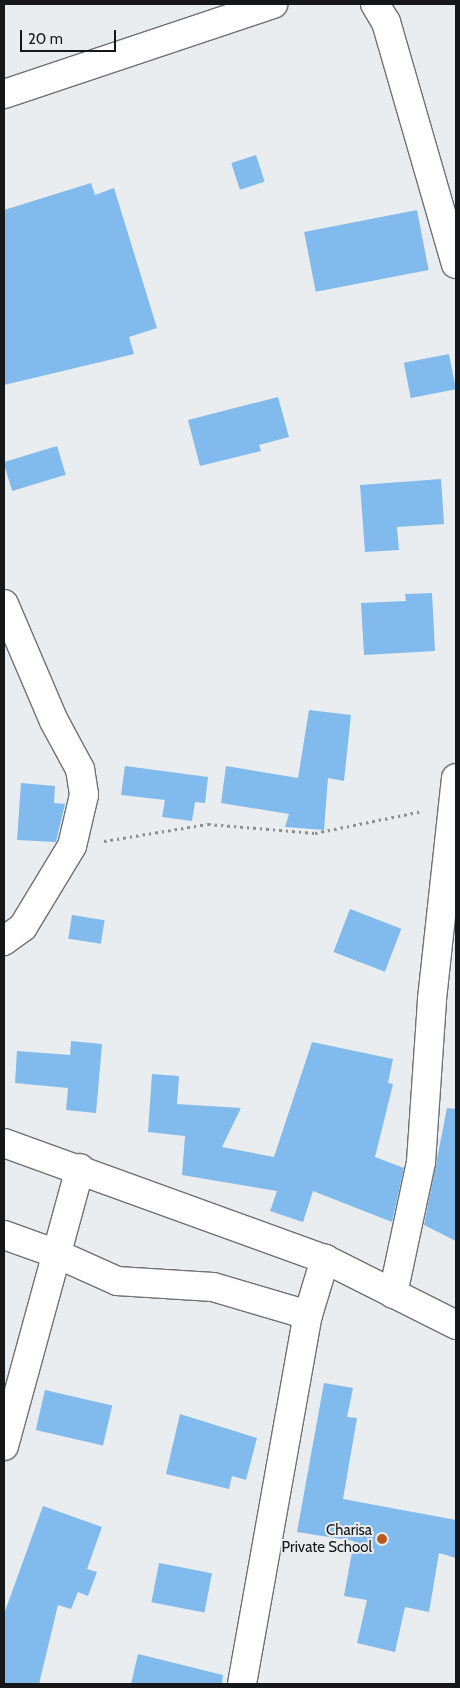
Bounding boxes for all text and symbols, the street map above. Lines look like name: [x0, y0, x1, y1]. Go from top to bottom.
scale bar: [22, 20, 119, 52]
text: 20 m: [28, 30, 63, 48]
place label: Charisa Private School: [281, 1521, 372, 1556]
marker: Charisa Private School: [376, 1533, 388, 1545]

